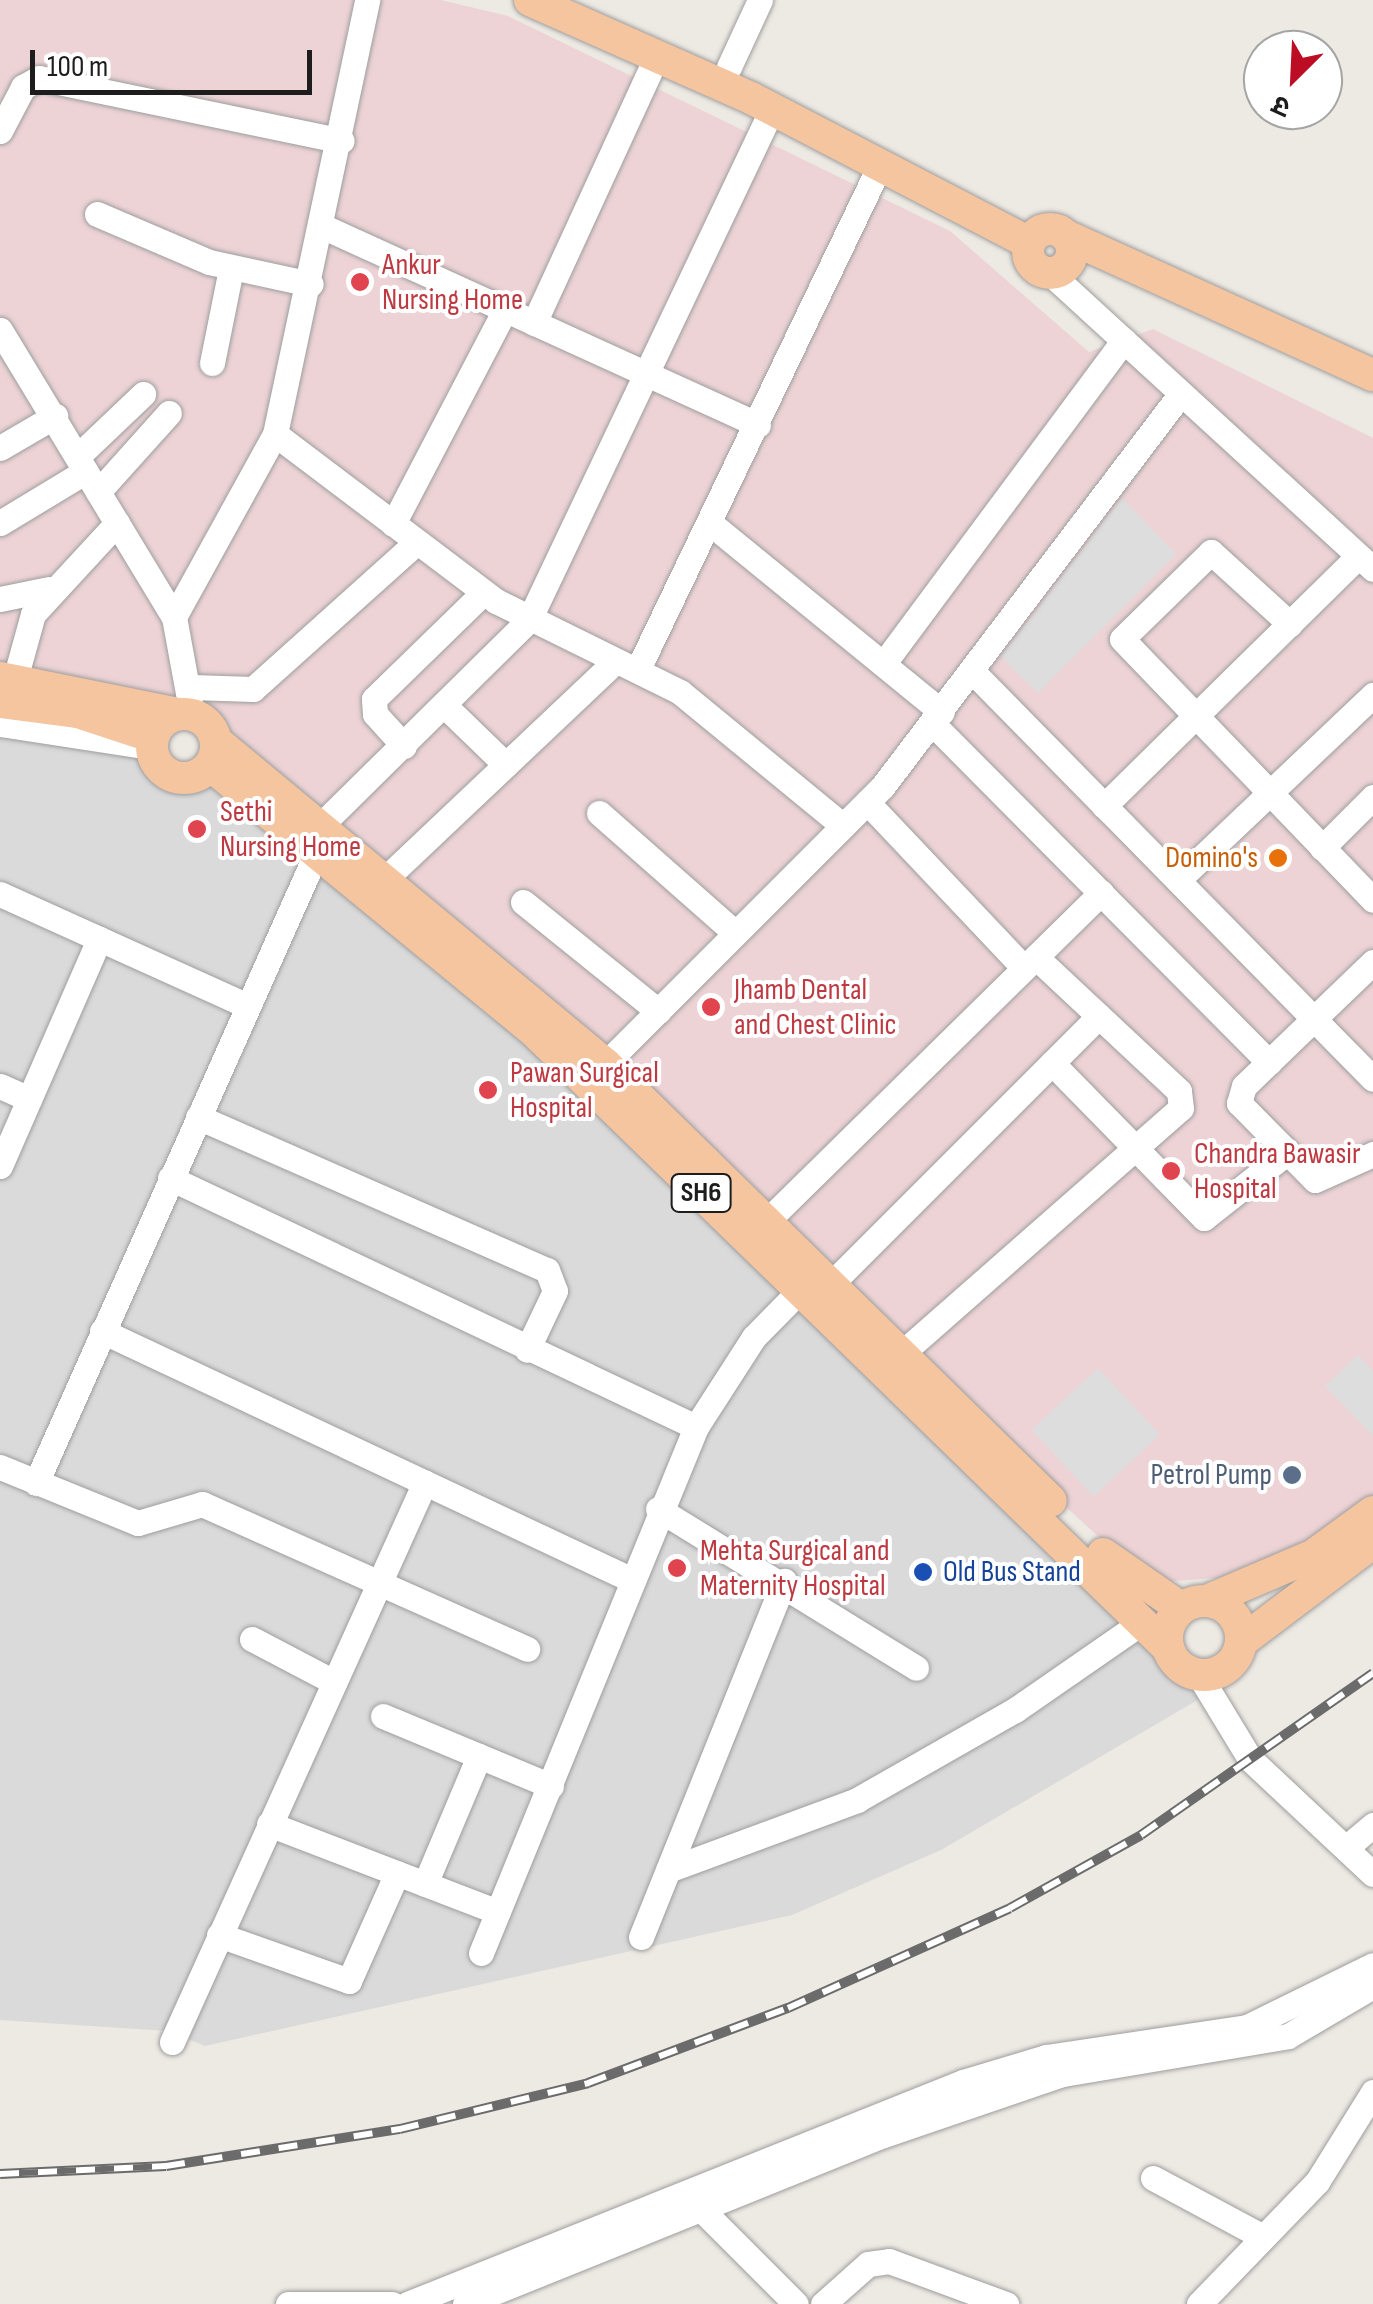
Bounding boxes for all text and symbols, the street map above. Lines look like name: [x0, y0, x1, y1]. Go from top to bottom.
scale bar: [35, 30, 318, 92]
north arrow: [1243, 30, 1343, 130]
text: 100 m: [47, 49, 108, 85]
text: उ: [1267, 88, 1296, 124]
place label: Ankur Nursing Home: [382, 247, 523, 318]
marker: Ankur Nursing Home: [347, 269, 373, 295]
place label: Sethi Nursing Home: [220, 794, 361, 864]
marker: Sethi Nursing Home: [184, 816, 210, 842]
place label: Domino's: [1165, 840, 1258, 876]
marker: Domino's: [1267, 847, 1289, 869]
place label: Jhamb Dental and Chest Clinic: [734, 972, 897, 1042]
marker: Jhamb Dental and Chest Clinic: [698, 994, 724, 1020]
place label: Pawan Surgical Hospital: [510, 1055, 659, 1126]
marker: Pawan Surgical Hospital: [475, 1077, 501, 1103]
place label: Chandra Bawasir Hospital: [1194, 1136, 1361, 1206]
marker: Chandra Bawasir Hospital: [1158, 1158, 1184, 1184]
road number: SH6: [668, 1170, 734, 1216]
place label: Petrol Pump: [1150, 1457, 1272, 1493]
marker: Petrol Pump: [1281, 1464, 1303, 1486]
place label: Mehta Surgical and Maternity Hospital: [700, 1533, 889, 1604]
place label: Old Bus Stand: [943, 1554, 1081, 1590]
marker: Mehta Surgical and Maternity Hospital: [664, 1555, 690, 1581]
marker: Old Bus Stand: [912, 1561, 934, 1583]

